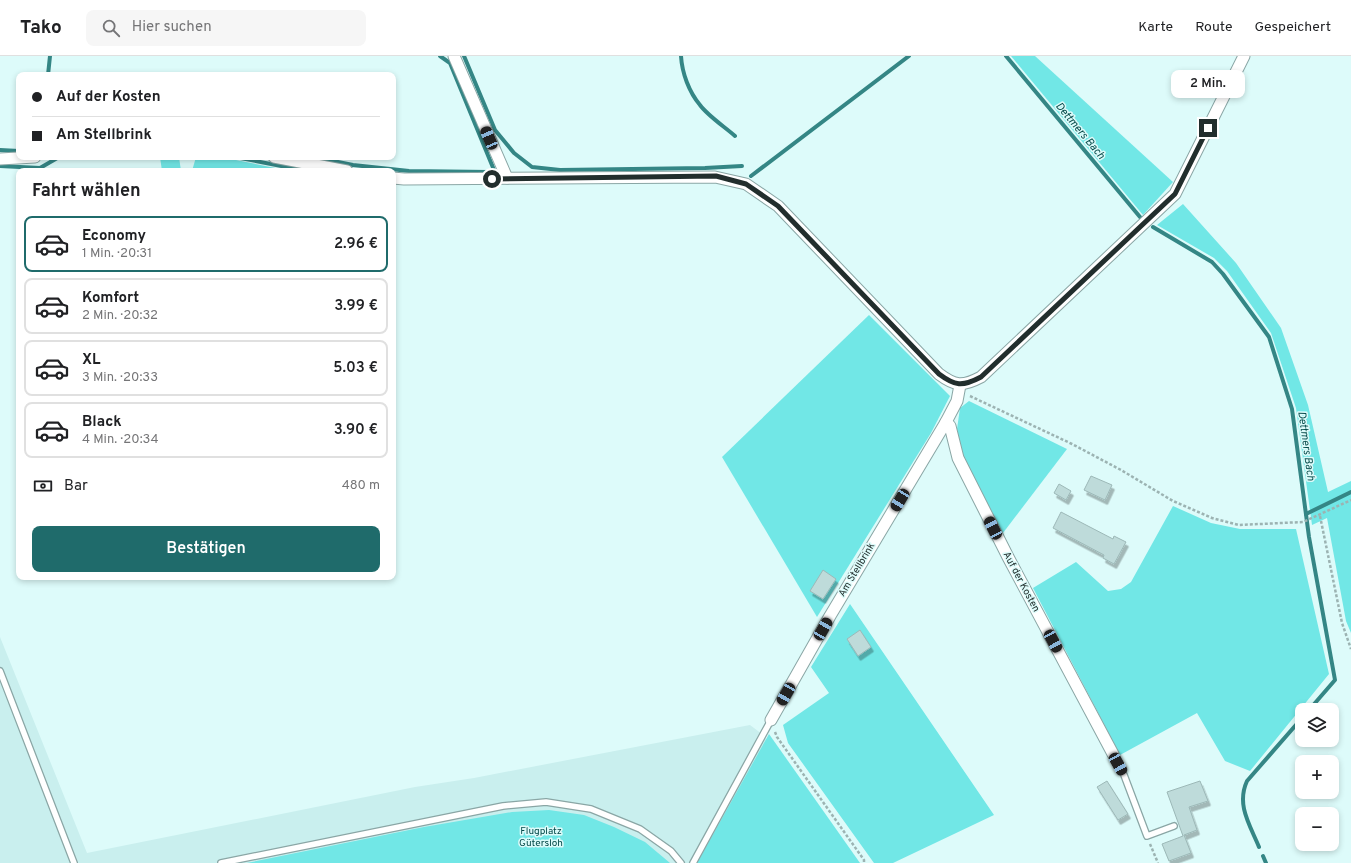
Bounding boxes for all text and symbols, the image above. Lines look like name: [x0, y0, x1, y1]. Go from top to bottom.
search box: [86, 10, 366, 46]
text: Tako: [20, 16, 62, 40]
icon: search: [100, 17, 122, 39]
text: Hier suchen: [132, 18, 212, 37]
text: Karte: [1138, 19, 1173, 36]
text: Route: [1195, 19, 1232, 36]
text: Gespeichert: [1254, 19, 1331, 36]
callout: 2 Min.: [1171, 70, 1245, 98]
text: 2 Min.: [1190, 76, 1226, 92]
text: Auf der Kosten: [56, 88, 161, 107]
water label: Dettmers Bach: [1052, 100, 1108, 162]
route end: [1199, 119, 1217, 137]
car: [479, 125, 499, 151]
text: Am Stellbrink: [56, 126, 152, 145]
route start: [483, 170, 501, 188]
text: Fahrt wählen: [32, 180, 141, 203]
icon: car: [34, 226, 70, 262]
text: Economy: [82, 227, 146, 246]
text: 2.96 €: [334, 235, 378, 254]
text: 1 Min. · 20:31: [82, 246, 152, 262]
icon: car: [34, 288, 70, 324]
text: Komfort: [82, 289, 139, 308]
text: 3.99 €: [334, 297, 378, 316]
text: 2 Min. · 20:32: [82, 308, 158, 324]
icon: car: [34, 350, 70, 386]
text: XL: [82, 351, 100, 370]
text: 5.03 €: [333, 359, 378, 378]
text: 3 Min. · 20:33: [82, 370, 158, 386]
water label: Dettmers Bach: [1294, 410, 1318, 482]
icon: car: [34, 412, 70, 448]
text: Black: [82, 413, 122, 432]
text: 3.90 €: [334, 421, 378, 440]
text: 4 Min. · 20:34: [82, 432, 158, 448]
icon: cash: [32, 475, 54, 497]
text: Bar: [64, 477, 88, 496]
text: 480 m: [342, 478, 380, 494]
car: [889, 487, 911, 513]
car: [982, 515, 1004, 541]
button: Bestätigen: [32, 526, 380, 572]
street label: Am Stellbrink: [836, 541, 878, 599]
street label: Auf der Kosten: [1000, 550, 1042, 614]
car: [812, 616, 834, 642]
car: [1042, 628, 1064, 654]
car: [775, 681, 797, 707]
map controls: [1295, 703, 1339, 851]
button: layers: [1295, 703, 1339, 747]
car: [1107, 751, 1129, 777]
button: +: [1295, 755, 1339, 799]
button: −: [1295, 807, 1339, 851]
park label: Flugplatz Gütersloh: [519, 825, 563, 850]

